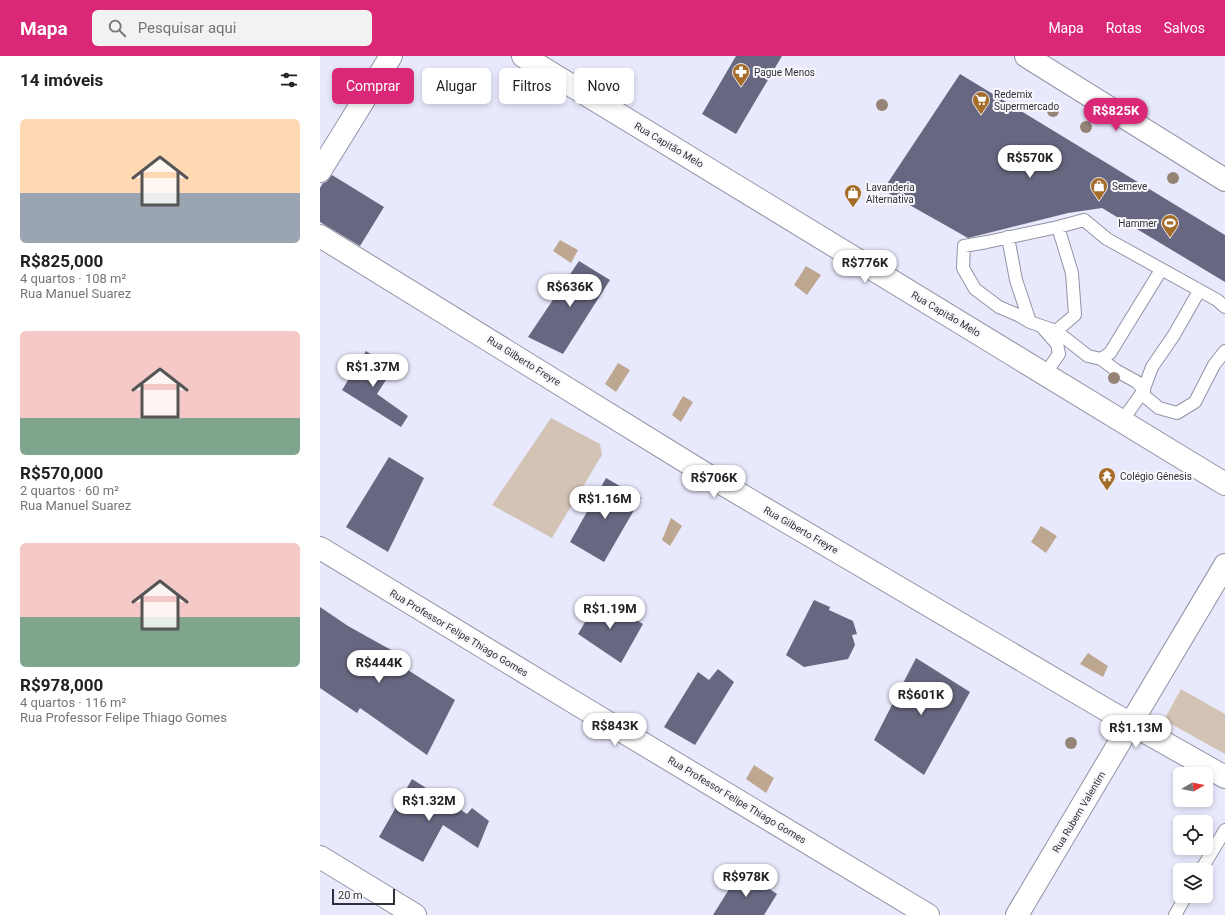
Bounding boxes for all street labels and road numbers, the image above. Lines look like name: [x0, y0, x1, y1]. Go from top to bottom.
street label: Rua Capitão Melo: [632, 120, 706, 170]
street label: Rua Capitão Melo: [909, 289, 983, 339]
street label: Rua Gilberto Freyre: [485, 334, 563, 388]
street label: Rua Gilberto Freyre: [762, 504, 840, 556]
street label: Rua Professor Felipe Thiago Gomes: [388, 587, 530, 679]
street label: Rua Professor Felipe Thiago Gomes: [666, 754, 808, 846]
street label: Rua Rubem Valentim: [1050, 769, 1108, 855]

